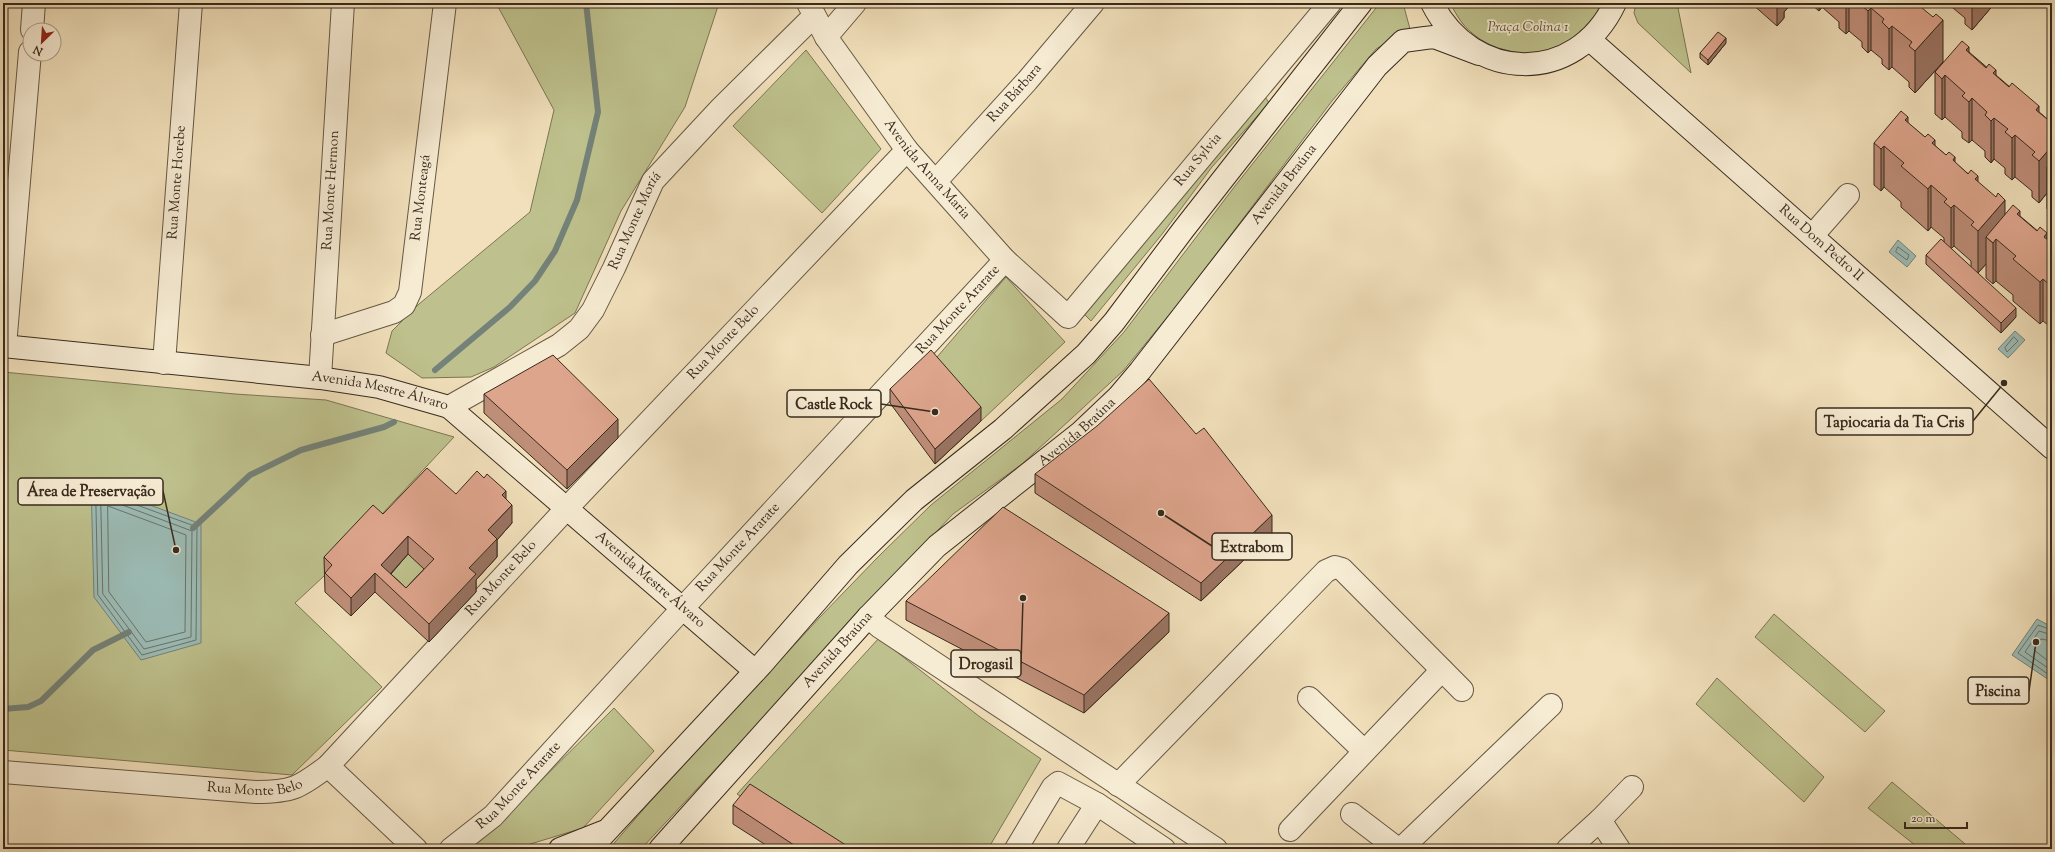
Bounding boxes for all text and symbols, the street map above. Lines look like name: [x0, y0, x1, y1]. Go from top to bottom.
park label: Praça Colina 1: [1488, 18, 1569, 38]
north arrow: [22, 22, 62, 62]
text: N: [31, 41, 46, 60]
street label: Rua Bárbara: [983, 59, 1047, 127]
street label: Avenida Anna Maria: [878, 115, 975, 225]
street label: Rua Monte Horebe: [163, 125, 192, 240]
street label: Rua Sylvia: [1171, 129, 1227, 191]
street label: Rua Monte Hermon: [318, 130, 345, 251]
street label: Avenida Braúna: [1247, 140, 1323, 229]
street label: Rua Monteagá: [406, 153, 437, 242]
street label: Rua Monte Moriá: [604, 167, 667, 273]
street label: Rua Dom Pedro II: [1774, 201, 1868, 287]
street label: Rua Monte Ararate: [912, 261, 1005, 359]
street label: Rua Monte Belo: [683, 301, 765, 385]
street label: Avenida Mestre Álvaro: [311, 367, 451, 416]
callout: Castle Rock: [787, 390, 881, 417]
street label: Avenida Braúna: [1034, 393, 1121, 472]
text: Castle Rock: [795, 395, 874, 416]
callout: Tapiocaria da Tia Cris: [1816, 408, 1973, 435]
text: Tapiocaria da Tia Cris: [1824, 413, 1964, 434]
callout: Área de Preservação: [18, 478, 163, 505]
text: Área de Preservação: [27, 480, 155, 503]
street label: Rua Monte Ararate: [692, 499, 785, 597]
street label: Avenida Mestre Álvaro: [590, 527, 709, 633]
callout: Extrabom: [1212, 533, 1292, 560]
street label: Rua Monte Belo: [461, 536, 542, 621]
text: Extrabom: [1220, 538, 1284, 559]
street label: Avenida Braúna: [798, 607, 878, 693]
callout: Drogasil: [951, 650, 1021, 677]
text: Drogasil: [959, 655, 1014, 676]
callout: Piscina: [1968, 677, 2029, 704]
text: Piscina: [1975, 682, 2021, 703]
street label: Rua Monte Ararate: [473, 737, 566, 835]
street label: Rua Monte Belo: [206, 775, 307, 802]
scale bar: [1905, 804, 1967, 830]
text: 20 m: [1911, 810, 1936, 828]

